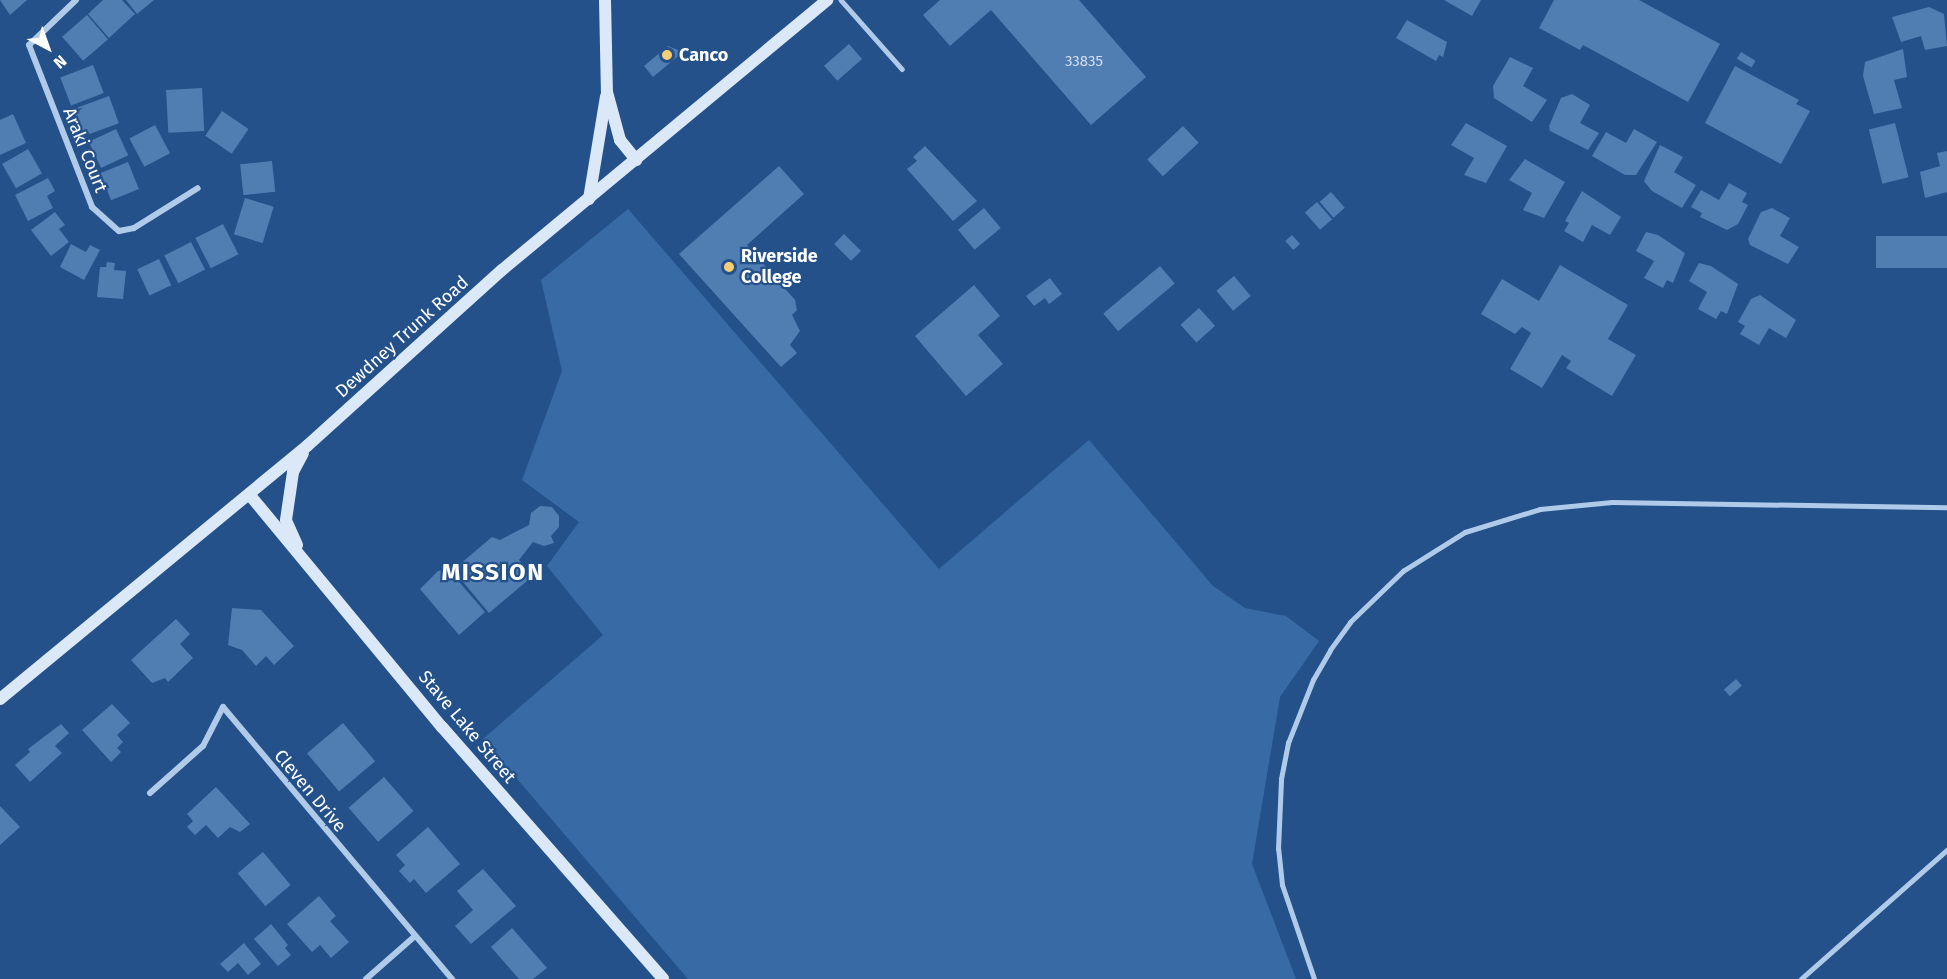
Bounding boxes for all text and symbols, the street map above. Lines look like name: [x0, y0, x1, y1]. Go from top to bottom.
north arrow: [18, 18, 78, 78]
place label: Canco: [679, 44, 728, 66]
marker: Canco: [660, 48, 674, 62]
text: N: [50, 51, 70, 73]
house number: 33835: [1065, 53, 1103, 71]
street label: Araki Court: [58, 104, 112, 196]
place label: Riverside College: [741, 246, 818, 288]
marker: Riverside College: [722, 260, 736, 274]
street label: Dewdney Trunk Road: [331, 272, 473, 402]
district label: MISSION: [441, 559, 545, 587]
street label: Stave Lake Street: [414, 666, 520, 788]
street label: Cleven Drive: [269, 745, 351, 837]

